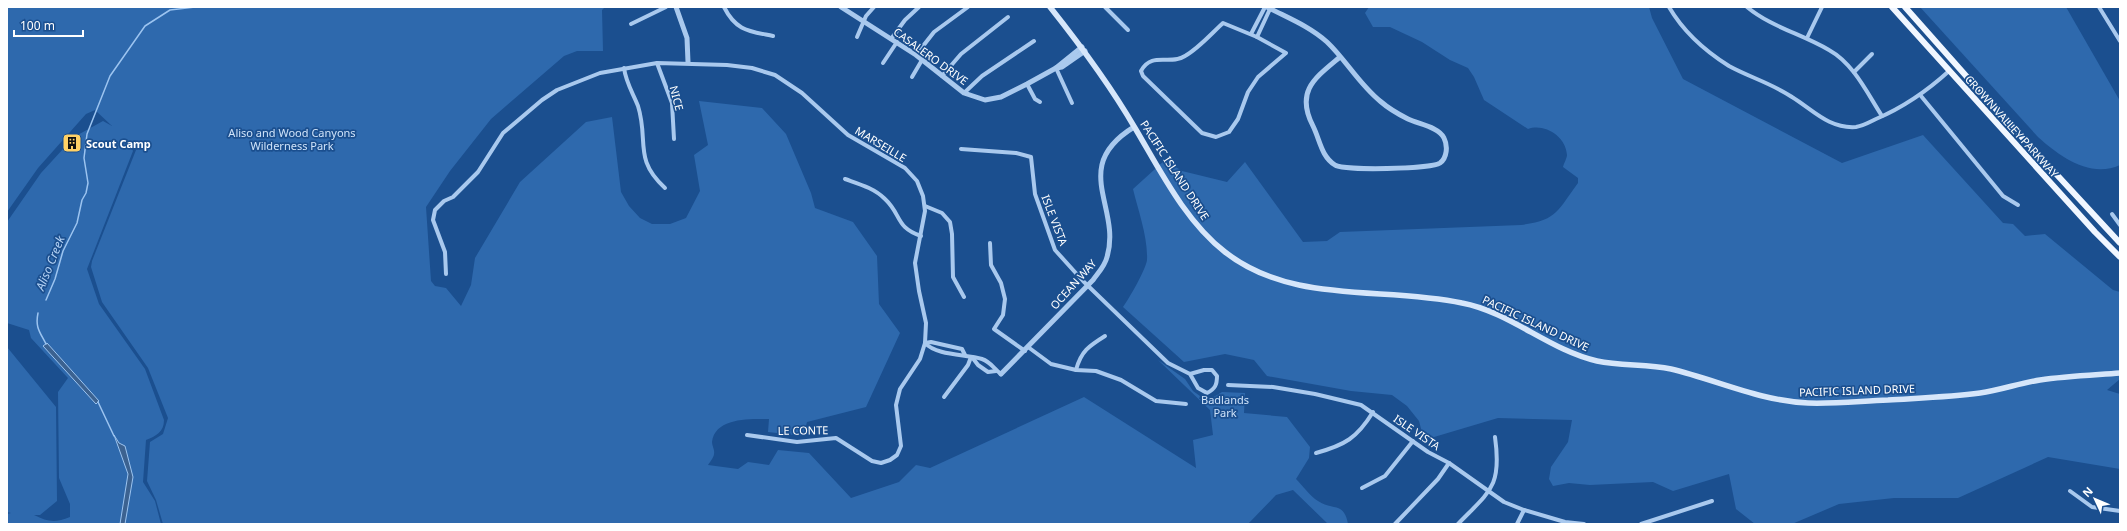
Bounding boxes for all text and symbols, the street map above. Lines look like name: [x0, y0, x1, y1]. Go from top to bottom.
scale bar: [14, 12, 83, 38]
text: 100 m: [20, 17, 55, 34]
street label: CASALERO DRIVE: [891, 24, 971, 88]
street label: CROWN VALLEY PARKWAY: [1962, 72, 2063, 181]
street label: NICE: [666, 84, 688, 112]
street label: PACIFIC ISLAND DRIVE: [1137, 117, 1213, 223]
street label: MARSEILLE: [853, 123, 909, 165]
park label: Aliso and Wood Canyons Wilderness Park: [228, 125, 356, 153]
building icon: Scout Camp: [61, 132, 83, 154]
place label: Scout Camp: [86, 136, 151, 151]
street label: ISLE VISTA: [1038, 192, 1072, 248]
water label: Aliso Creek: [31, 232, 69, 294]
street label: OCEAN WAY: [1047, 255, 1100, 312]
street label: PACIFIC ISLAND DRIVE: [1480, 292, 1592, 354]
street label: PACIFIC ISLAND DRIVE: [1799, 380, 1915, 400]
park label: Badlands Park: [1201, 392, 1249, 420]
street label: ISLE VISTA: [1391, 411, 1444, 454]
street label: LE CONTE: [778, 422, 828, 438]
north arrow: [2075, 479, 2115, 519]
text: N: [2079, 483, 2096, 500]

